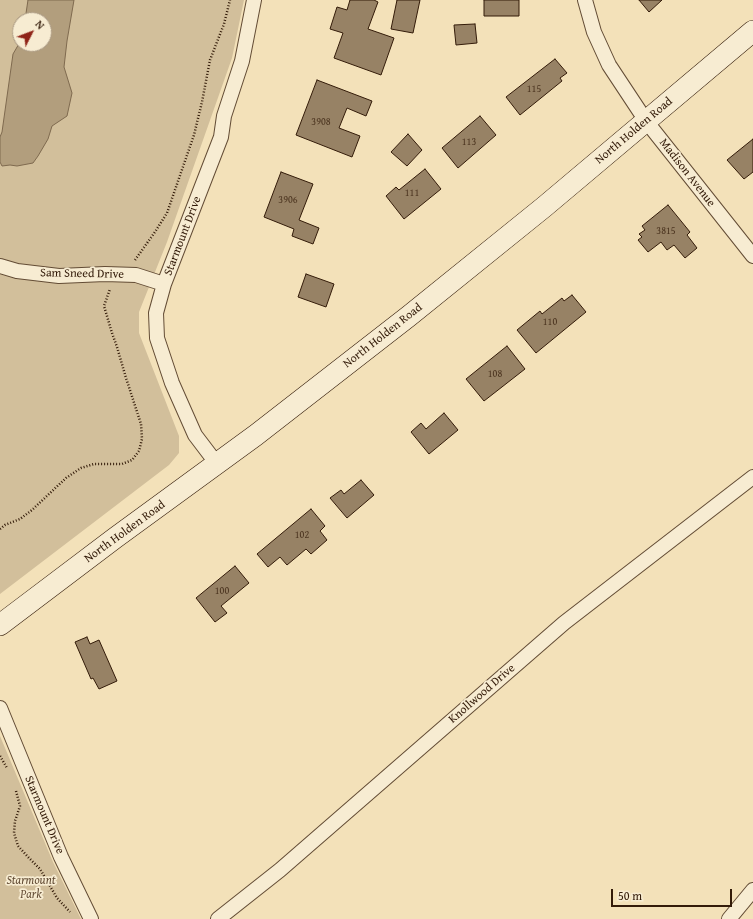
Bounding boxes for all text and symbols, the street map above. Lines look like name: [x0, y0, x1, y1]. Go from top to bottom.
north arrow: [12, 12, 52, 52]
text: N: [32, 17, 49, 33]
house number: 115: [527, 83, 541, 95]
street label: North Holden Road: [592, 94, 676, 168]
house number: 3908: [311, 116, 331, 128]
house number: 113: [462, 136, 476, 148]
street label: Madison Avenue: [656, 136, 718, 210]
house number: 111: [405, 187, 419, 199]
street label: Starmount Drive: [161, 194, 205, 278]
house number: 3906: [278, 194, 298, 206]
house number: 3815: [656, 225, 676, 237]
street label: Sam Sneed Drive: [40, 266, 124, 282]
street label: North Holden Road: [341, 301, 425, 371]
house number: 110: [543, 316, 557, 328]
house number: 108: [488, 368, 502, 380]
street label: North Holden Road: [82, 498, 168, 566]
house number: 102: [295, 529, 309, 541]
house number: 100: [215, 585, 229, 597]
street label: Knollwood Drive: [446, 661, 518, 727]
street label: Starmount Drive: [21, 774, 67, 856]
park label: Starmount Park: [6, 874, 56, 902]
scale bar: [613, 881, 734, 907]
text: 50 m: [618, 887, 642, 904]

